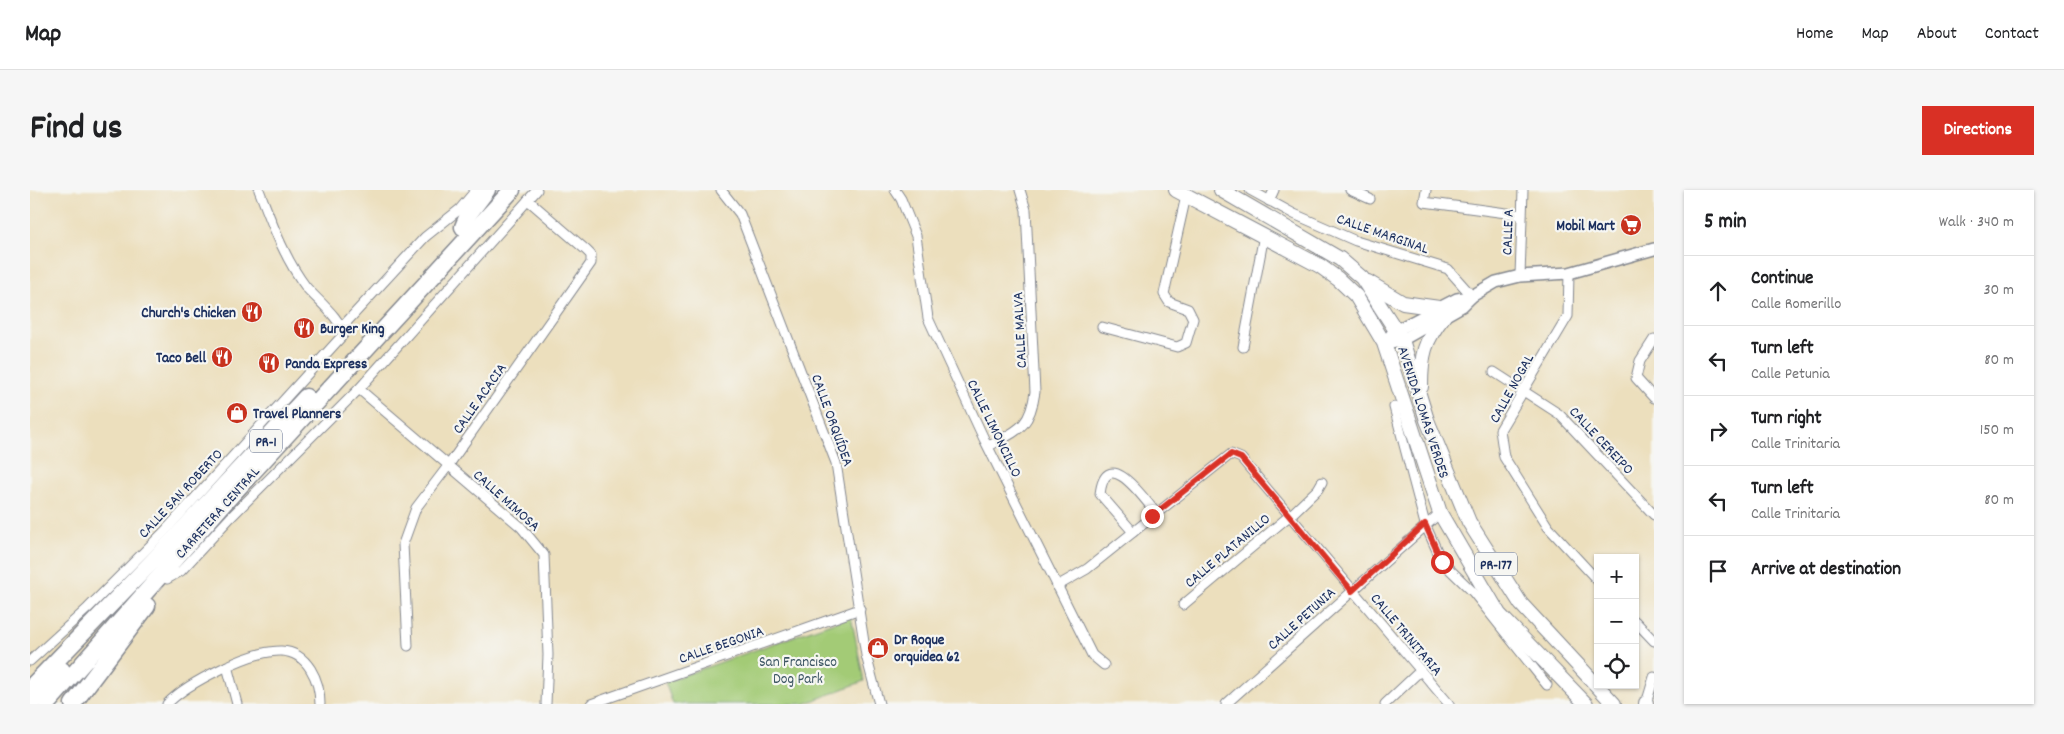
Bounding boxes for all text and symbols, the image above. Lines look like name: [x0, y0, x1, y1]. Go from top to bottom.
text: Map: [25, 18, 61, 52]
text: Home: [1796, 22, 1833, 47]
text: Map: [1861, 22, 1889, 47]
text: About: [1917, 22, 1957, 47]
text: Contact: [1985, 22, 2039, 47]
text: Find us: [30, 105, 122, 155]
button: Directions: [1922, 106, 2034, 155]
text: 5 min: [1704, 208, 1747, 238]
street label: CALLE MARGINAL: [1333, 209, 1431, 261]
street label: CALLE A: [1497, 209, 1521, 256]
text: Walk · 340 m: [1939, 211, 2014, 234]
supermarket icon: Mobil Mart: [1619, 213, 1643, 237]
place label: Mobil Mart: [1556, 216, 1615, 238]
text: Continue: [1751, 266, 1813, 293]
icon: ahead: [1704, 277, 1732, 305]
text: 30 m: [1984, 279, 2014, 302]
street label: CALLE MALVA: [1008, 291, 1034, 369]
text: Calle Romerillo: [1751, 293, 1841, 316]
restaurant icon: Church's Chicken: [240, 300, 264, 324]
place label: Church's Chicken: [141, 303, 236, 325]
restaurant icon: Burger King: [292, 316, 316, 340]
place label: Burger King: [320, 319, 385, 341]
text: Turn left: [1751, 336, 1814, 363]
street label: AVENIDA LOMAS VERDES: [1390, 344, 1454, 482]
restaurant icon: Taco Bell: [210, 345, 234, 369]
icon: left: [1704, 347, 1732, 375]
place label: Taco Bell: [156, 348, 206, 370]
text: 80 m: [1984, 349, 2014, 372]
street label: CALLE NOGAL: [1485, 350, 1541, 428]
restaurant icon: Panda Express: [257, 351, 281, 375]
place label: Panda Express: [285, 354, 367, 376]
street label: CALLE ACACIA: [448, 359, 513, 439]
text: Calle Petunia: [1751, 363, 1830, 386]
street label: CALLE ORQUÍDEA: [804, 371, 858, 470]
street label: CALLE LIMONCILLO: [960, 376, 1026, 482]
shop icon: Travel Planners: [225, 401, 249, 425]
street label: CALLE CEREIPO: [1563, 402, 1638, 481]
place label: Travel Planners: [253, 404, 341, 426]
text: Turn right: [1751, 406, 1822, 433]
icon: right: [1704, 417, 1732, 445]
text: 150 m: [1980, 419, 2014, 442]
road number: PR-1: [250, 430, 282, 452]
text: Calle Trinitaria: [1751, 433, 1840, 456]
street label: CALLE SAN ROBERTO: [134, 445, 229, 544]
street label: CARRETERA CENTRAL: [171, 462, 266, 565]
street label: CALLE MIMOSA: [467, 465, 544, 538]
text: Turn left: [1751, 476, 1814, 503]
icon: left: [1704, 487, 1732, 515]
text: 80 m: [1984, 489, 2014, 512]
text: Calle Trinitaria: [1751, 503, 1840, 526]
route end: [1141, 505, 1164, 528]
street label: CALLE PLATANILLO: [1180, 509, 1276, 594]
route start: [1431, 551, 1454, 574]
road number: PR-177: [1475, 552, 1517, 576]
map controls: [1594, 554, 1639, 689]
button: +: [1594, 554, 1639, 599]
icon: arrive: [1704, 557, 1732, 585]
text: Arrive at destination: [1751, 557, 1901, 584]
street label: CALLE PETUNIA: [1263, 583, 1341, 656]
street label: CALLE TRINITARIA: [1364, 589, 1447, 682]
button: −: [1594, 599, 1639, 644]
street label: CALLE BEGONIA: [676, 621, 767, 671]
place label: Dr Roque orquidea 62: [894, 630, 960, 669]
shop icon: Dr Roque orquidea 62: [866, 636, 890, 660]
button: locate: [1594, 644, 1639, 689]
park label: San Francisco Dog Park: [759, 652, 837, 691]

